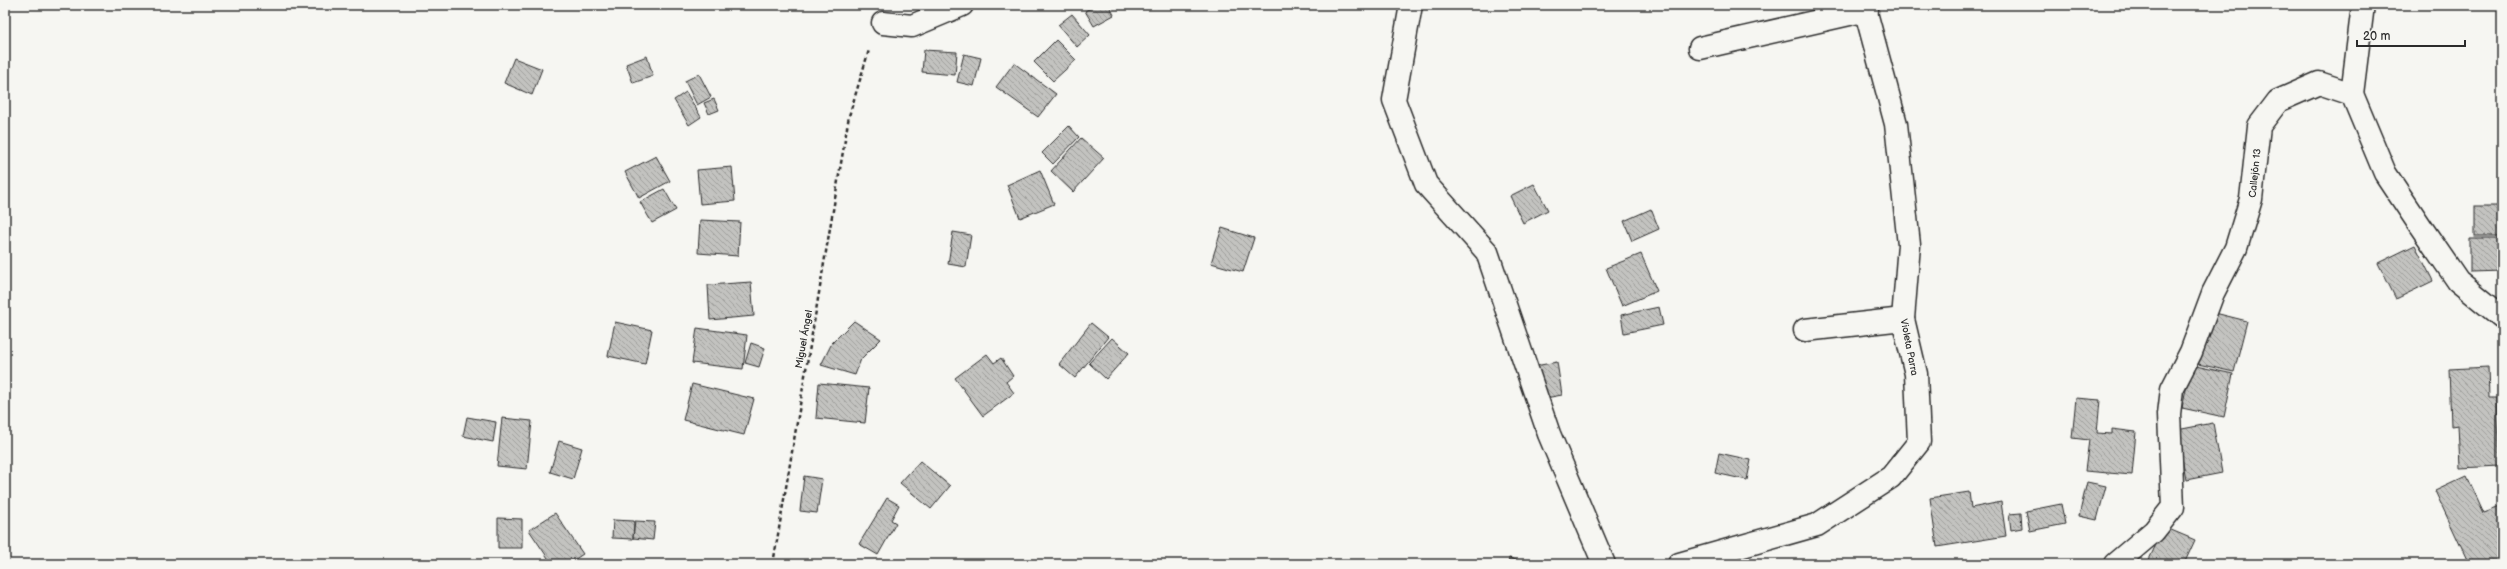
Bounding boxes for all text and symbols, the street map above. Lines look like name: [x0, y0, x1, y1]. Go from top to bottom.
scale bar: [2357, 22, 2465, 48]
text: 20 m: [2363, 29, 2390, 44]
street label: Callejón 13: [2246, 148, 2264, 198]
street label: Miguel Ángel: [793, 309, 815, 369]
street label: Violeta Parra: [1898, 318, 1920, 377]

